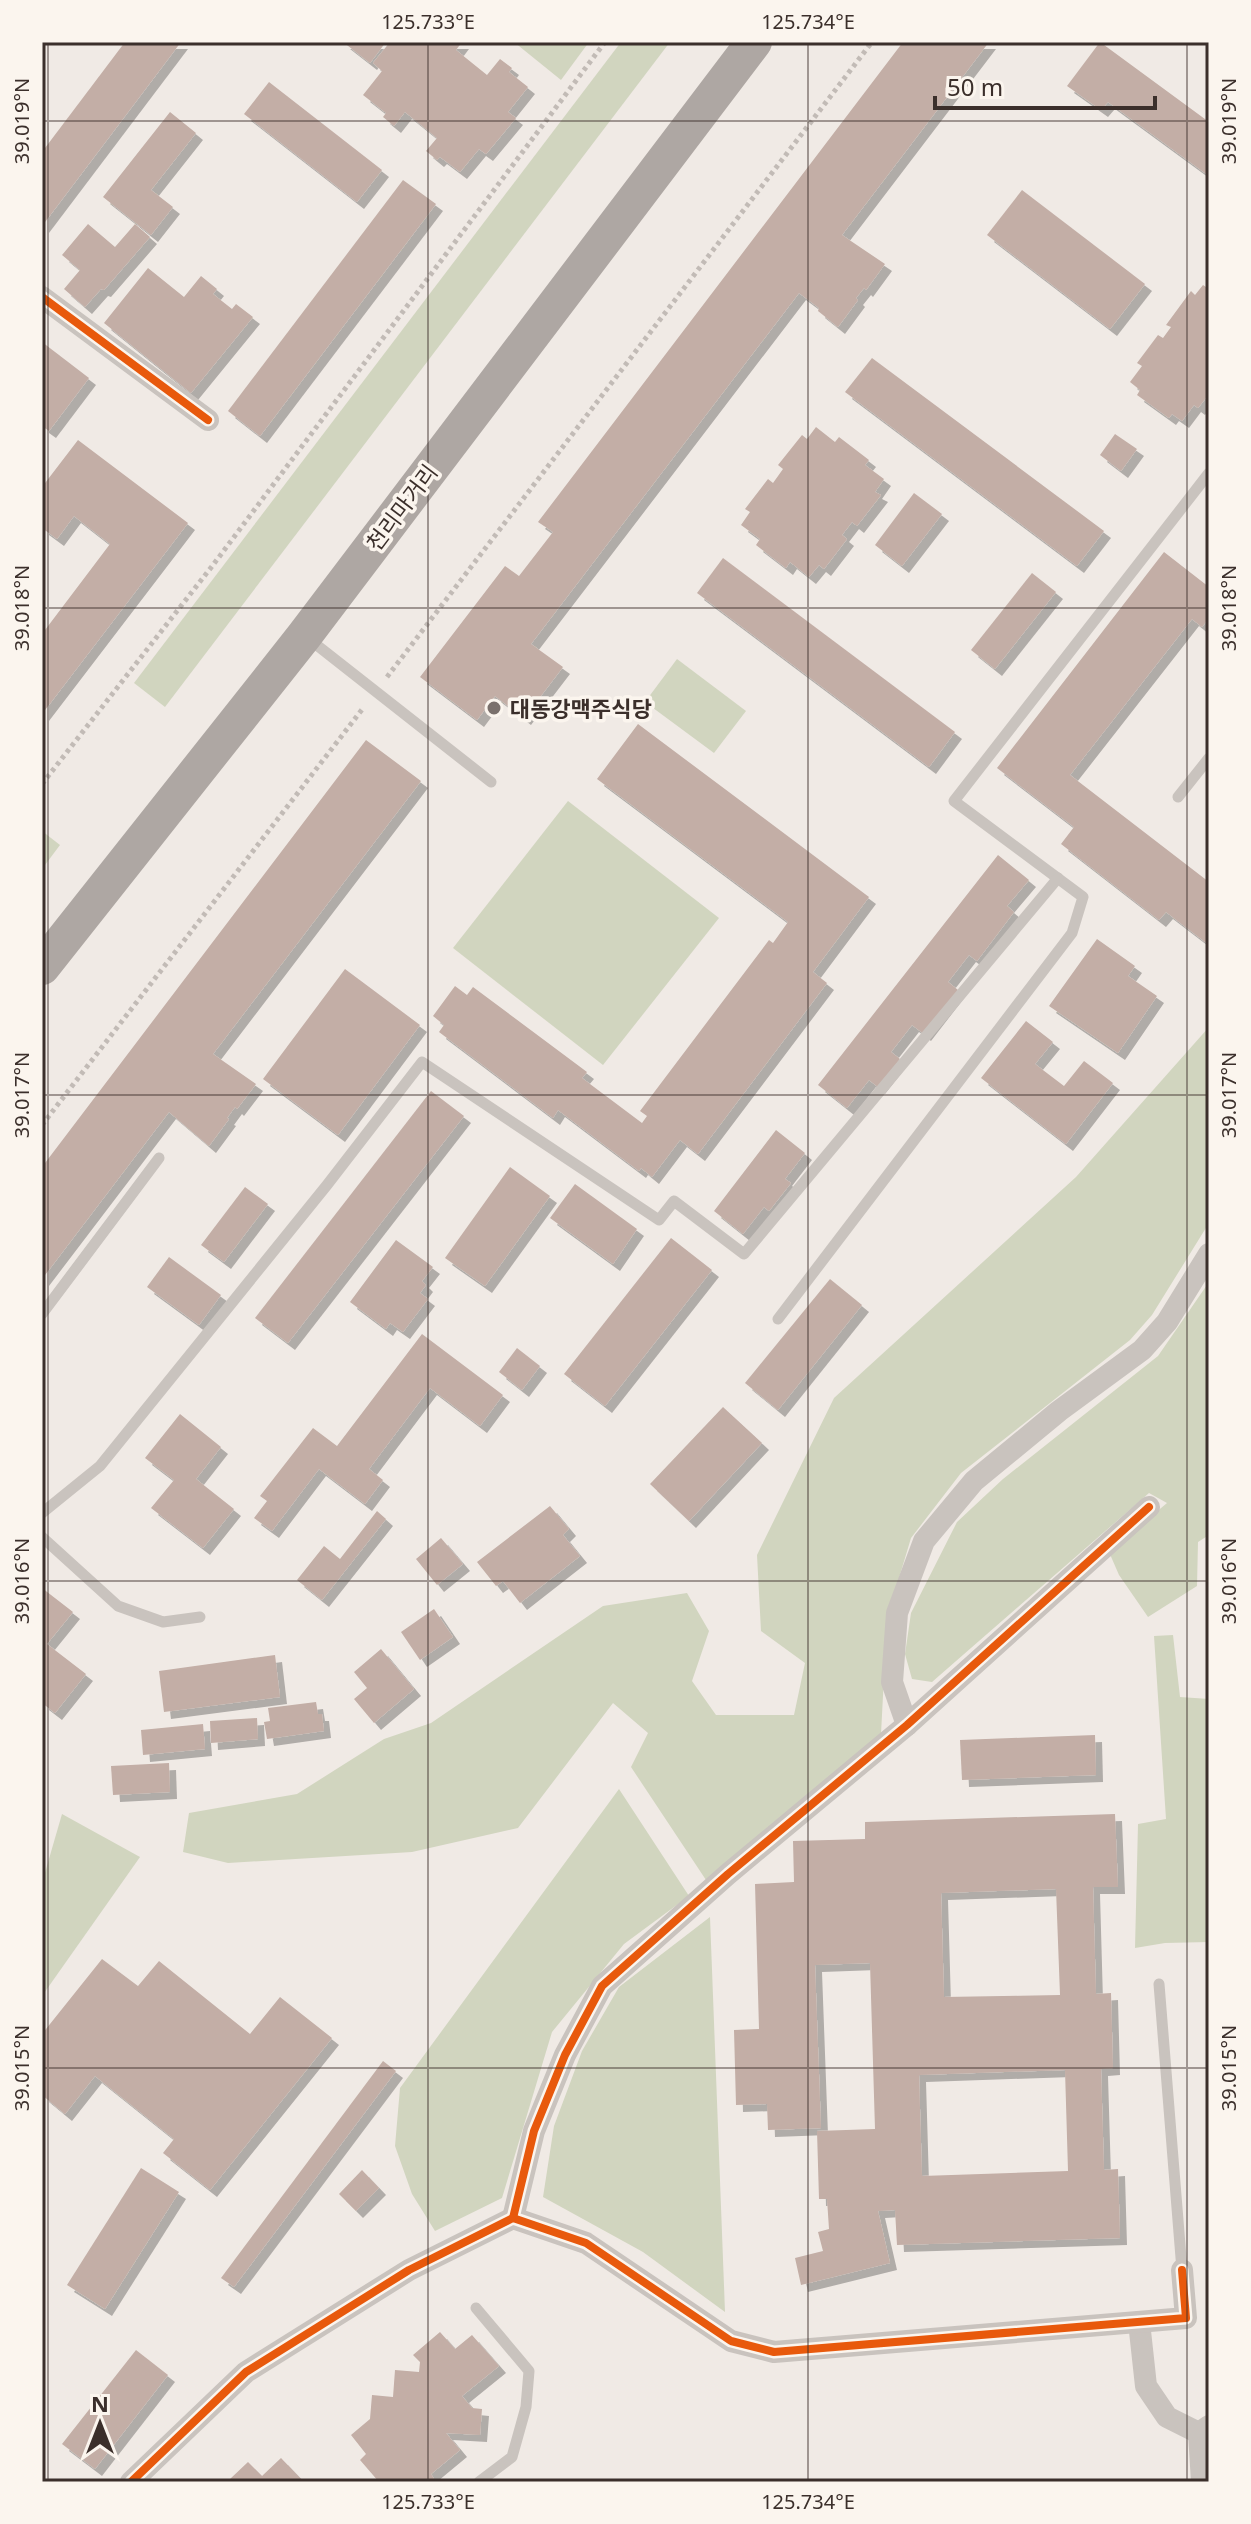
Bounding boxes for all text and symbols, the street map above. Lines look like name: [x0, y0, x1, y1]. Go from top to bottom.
text: 125.733°E: [381, 8, 475, 35]
text: 125.734°E: [761, 8, 855, 35]
scale bar: [935, 60, 1155, 110]
text: 50 m: [947, 70, 1003, 103]
text: 39.019°N: [8, 78, 35, 164]
text: 39.019°N: [1215, 78, 1242, 164]
street label: 천리마거리: [359, 458, 443, 556]
text: 39.018°N: [8, 565, 35, 651]
text: 39.018°N: [1215, 565, 1242, 651]
place label: 대동강맥주식당: [510, 693, 652, 723]
marker: 대동강맥주식당: [485, 699, 503, 717]
text: 39.017°N: [8, 1052, 35, 1138]
text: 39.017°N: [1215, 1052, 1242, 1138]
text: 39.016°N: [8, 1538, 35, 1624]
text: 39.016°N: [1215, 1538, 1242, 1624]
text: 39.015°N: [8, 2025, 35, 2111]
text: 39.015°N: [1215, 2025, 1242, 2111]
north arrow: [60, 2384, 140, 2464]
text: N: [91, 2388, 109, 2418]
text: 125.733°E: [381, 2488, 475, 2515]
text: 125.734°E: [761, 2488, 855, 2515]

